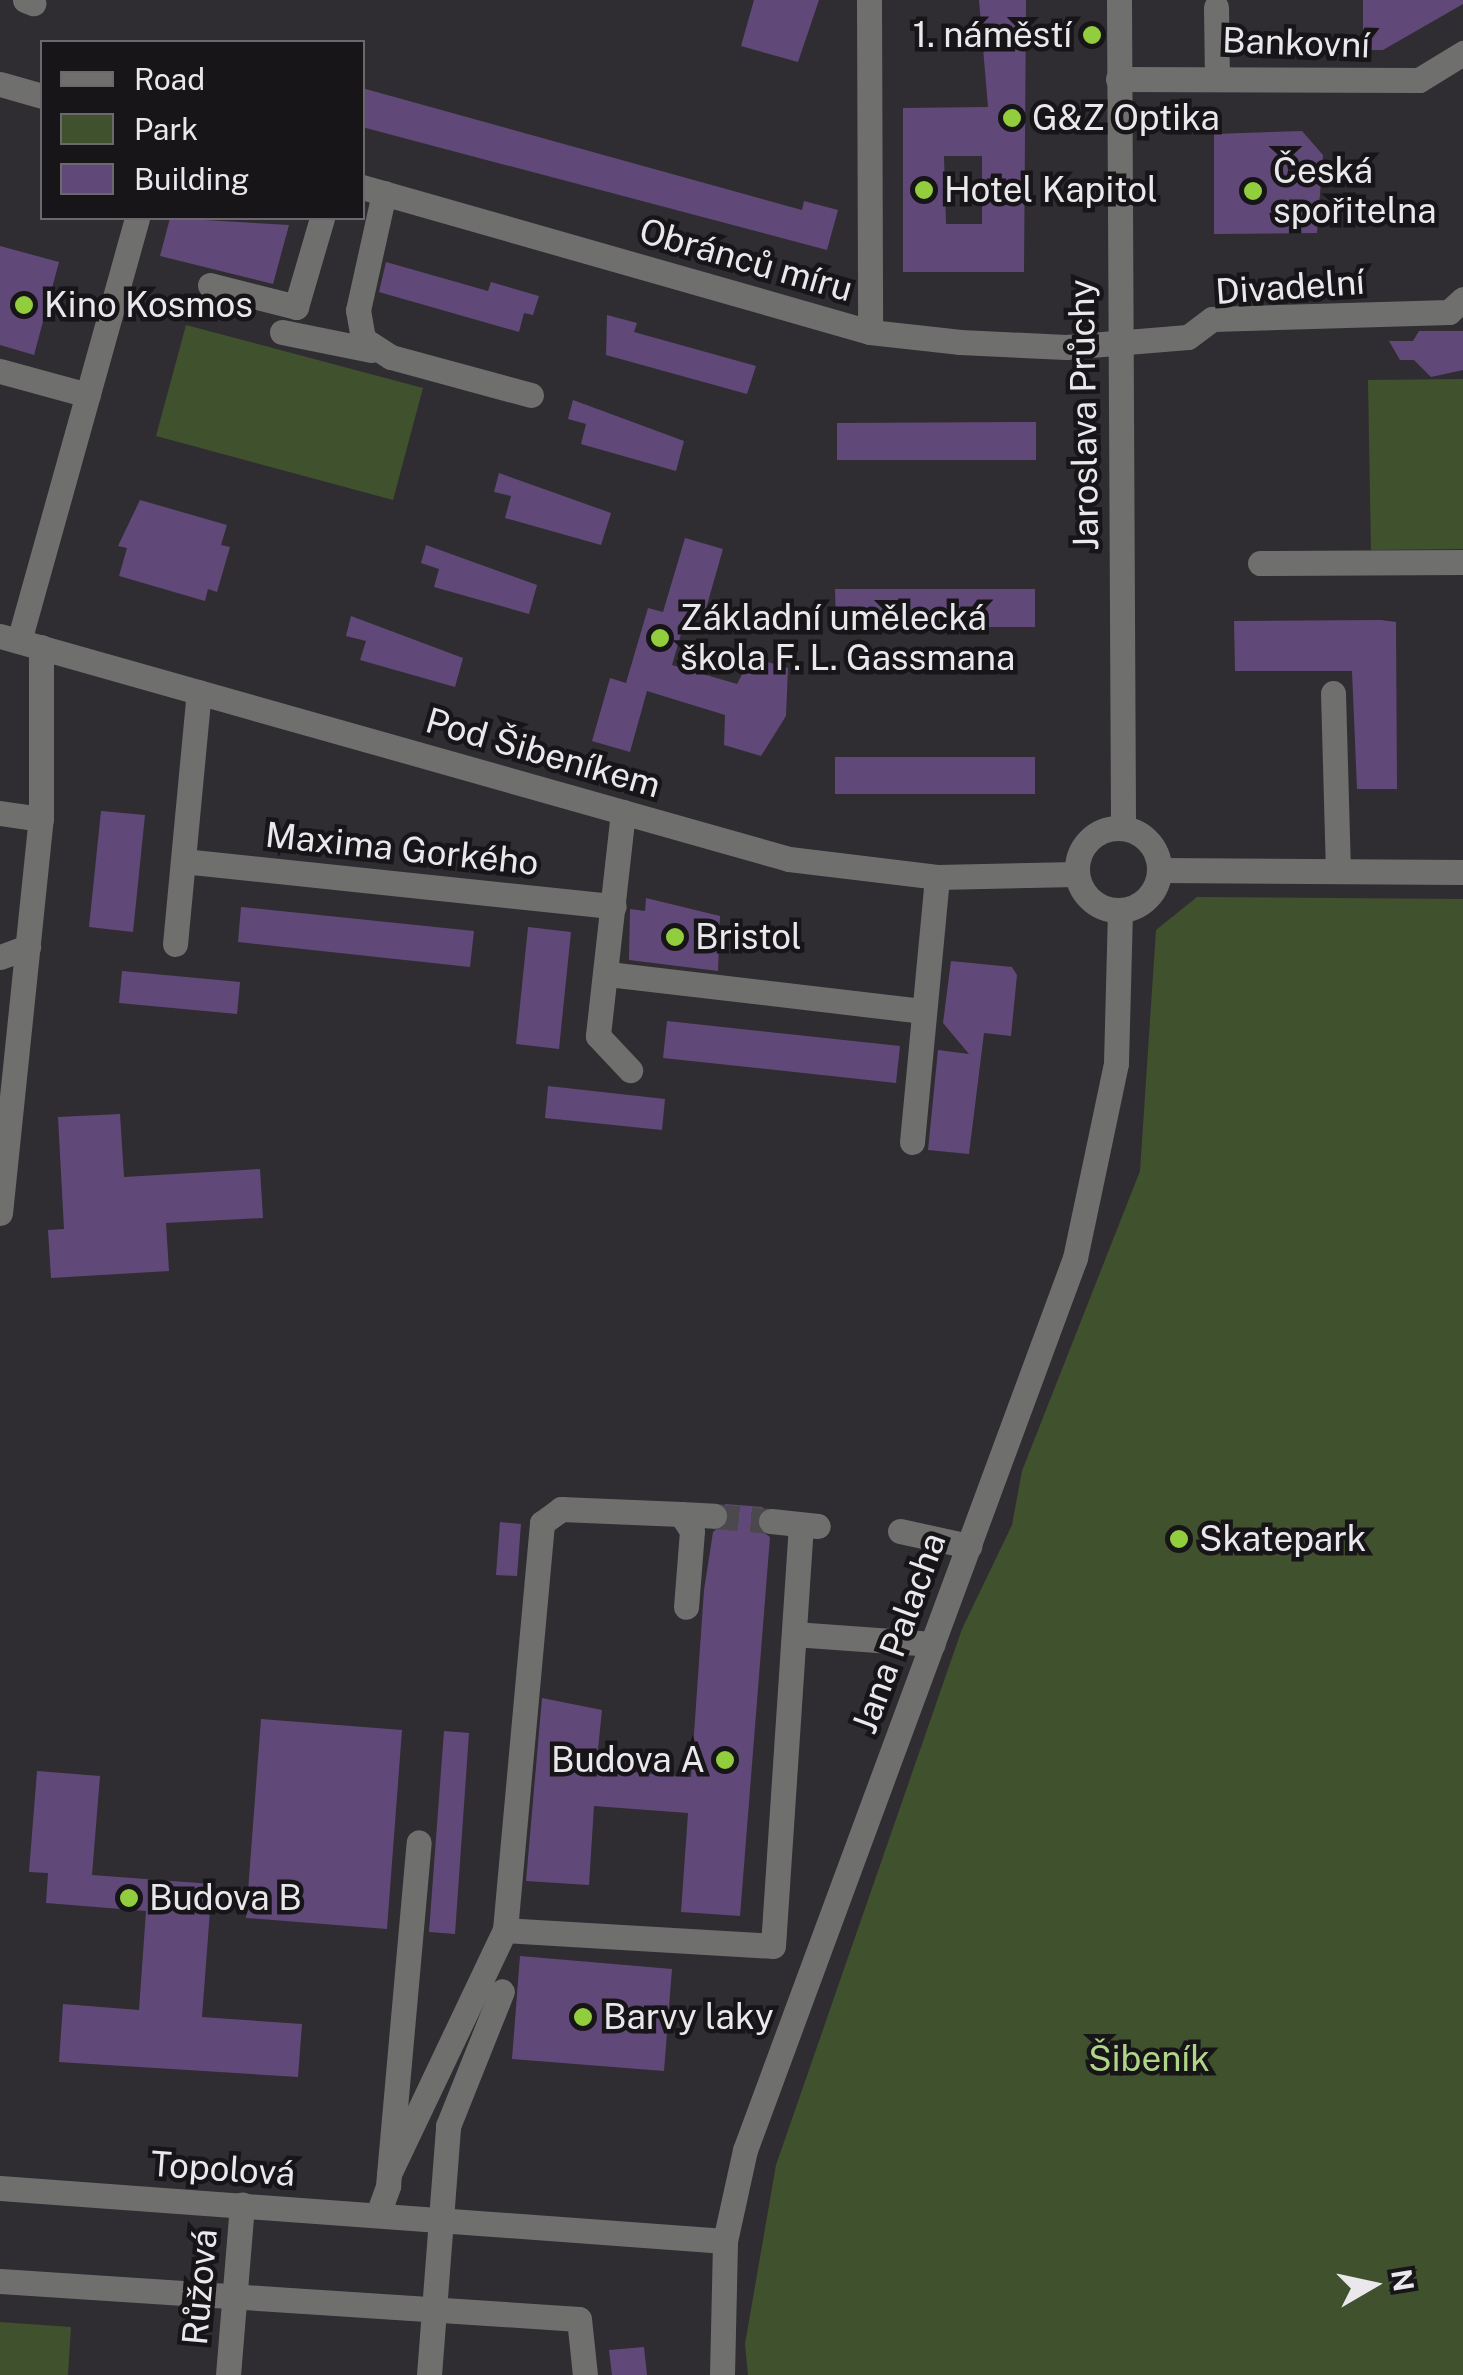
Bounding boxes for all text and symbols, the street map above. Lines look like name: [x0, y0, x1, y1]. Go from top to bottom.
place label: 1. náměstí: [913, 14, 1072, 56]
street label: Bankovní: [1222, 19, 1370, 67]
marker: 1. náměstí: [1081, 24, 1103, 46]
legend: [40, 40, 365, 220]
text: Road: [134, 61, 205, 97]
place label: G&Z Optika: [1032, 97, 1220, 139]
marker: G&Z Optika: [1001, 107, 1023, 129]
text: Park: [134, 111, 198, 147]
place label: Česká spořitelna: [1273, 150, 1437, 232]
text: Building: [134, 161, 249, 197]
place label: Hotel Kapitol: [944, 169, 1158, 211]
marker: Hotel Kapitol: [913, 179, 935, 201]
marker: Česká spořitelna: [1242, 180, 1264, 202]
street label: Obránců míru: [635, 210, 857, 310]
street label: Divadelní: [1214, 261, 1366, 313]
street label: Jaroslava Průchy: [1061, 279, 1107, 551]
place label: Kino Kosmos: [44, 284, 253, 326]
marker: Kino Kosmos: [13, 294, 35, 316]
place label: Základní umělecká škola F. L. Gassmana: [680, 597, 1016, 679]
marker: Základní umělecká škola F. L. Gassmana: [649, 627, 671, 649]
street label: Pod Šibeníkem: [421, 699, 665, 807]
street label: Maxima Gorkého: [263, 814, 541, 884]
place label: Bristol: [695, 916, 802, 958]
marker: Bristol: [664, 926, 686, 948]
place label: Skatepark: [1199, 1518, 1367, 1560]
street label: Jana Palacha: [843, 1527, 955, 1739]
marker: Skatepark: [1168, 1528, 1190, 1550]
place label: Budova A: [551, 1739, 705, 1781]
marker: Budova A: [714, 1749, 736, 1771]
place label: Budova B: [149, 1877, 302, 1919]
marker: Budova B: [118, 1887, 140, 1909]
place label: Barvy laky: [603, 1996, 774, 2038]
marker: Barvy laky: [572, 2006, 594, 2028]
park label: Šibeník: [1088, 2038, 1210, 2080]
street label: Topolová: [149, 2143, 297, 2195]
street label: Růžová: [174, 2227, 226, 2347]
north arrow: [1323, 2235, 1423, 2335]
text: N: [1385, 2267, 1421, 2294]

